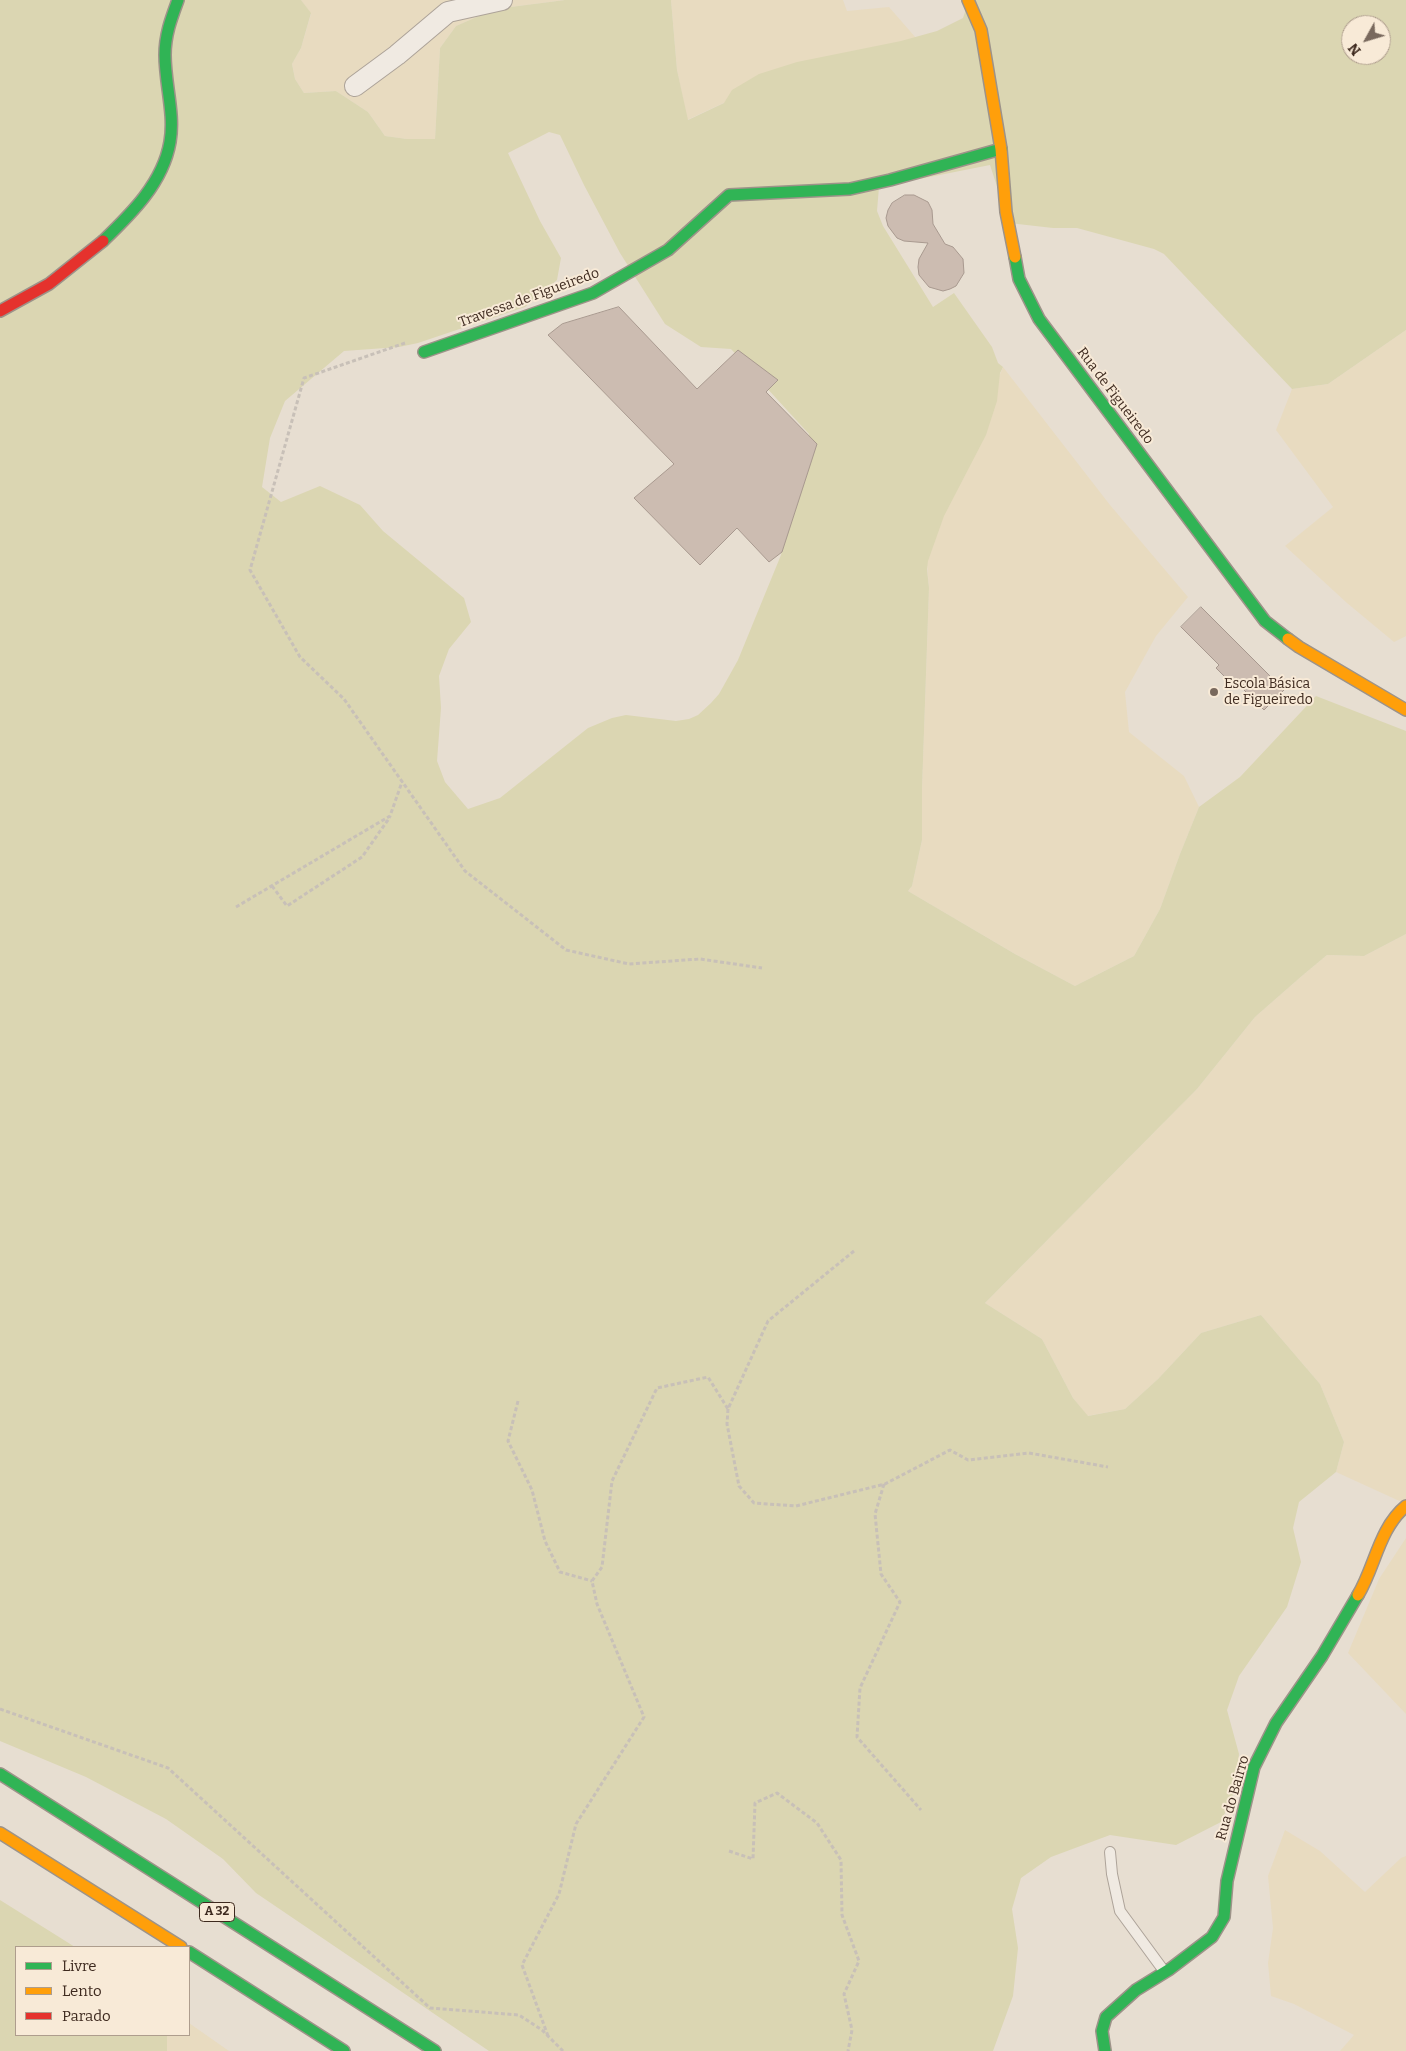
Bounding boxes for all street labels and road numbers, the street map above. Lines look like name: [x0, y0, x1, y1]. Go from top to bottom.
street label: Travessa de Figueiredo: [456, 265, 602, 331]
street label: Rua de Figueiredo: [1073, 344, 1157, 448]
street label: Rua do Bairro: [1213, 1754, 1253, 1842]
road number: A 32: [200, 1902, 234, 1921]

